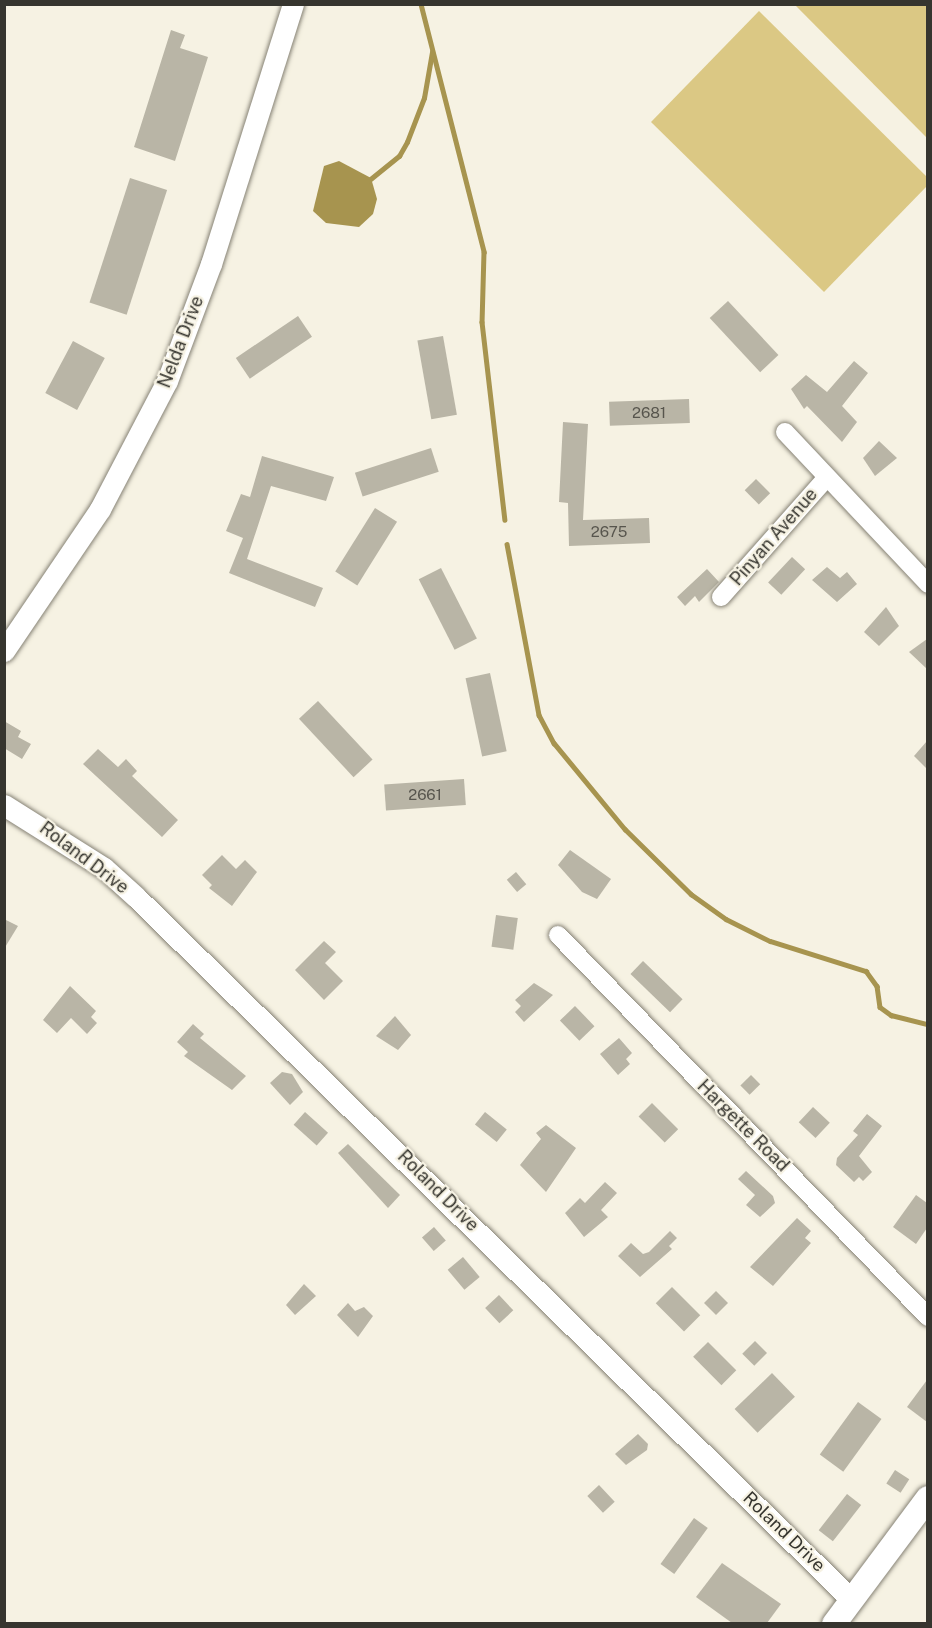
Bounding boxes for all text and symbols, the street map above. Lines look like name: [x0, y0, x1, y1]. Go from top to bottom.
street label: Nelda Drive: [154, 293, 208, 391]
house number: 2681: [632, 404, 666, 422]
street label: Pinyan Avenue: [726, 484, 822, 590]
house number: 2675: [591, 523, 627, 541]
house number: 2661: [408, 786, 442, 804]
street label: Roland Drive: [35, 817, 133, 899]
street label: Hargette Road: [693, 1076, 793, 1176]
street label: Roland Drive: [393, 1146, 483, 1236]
street label: Roland Drive: [738, 1487, 830, 1577]

